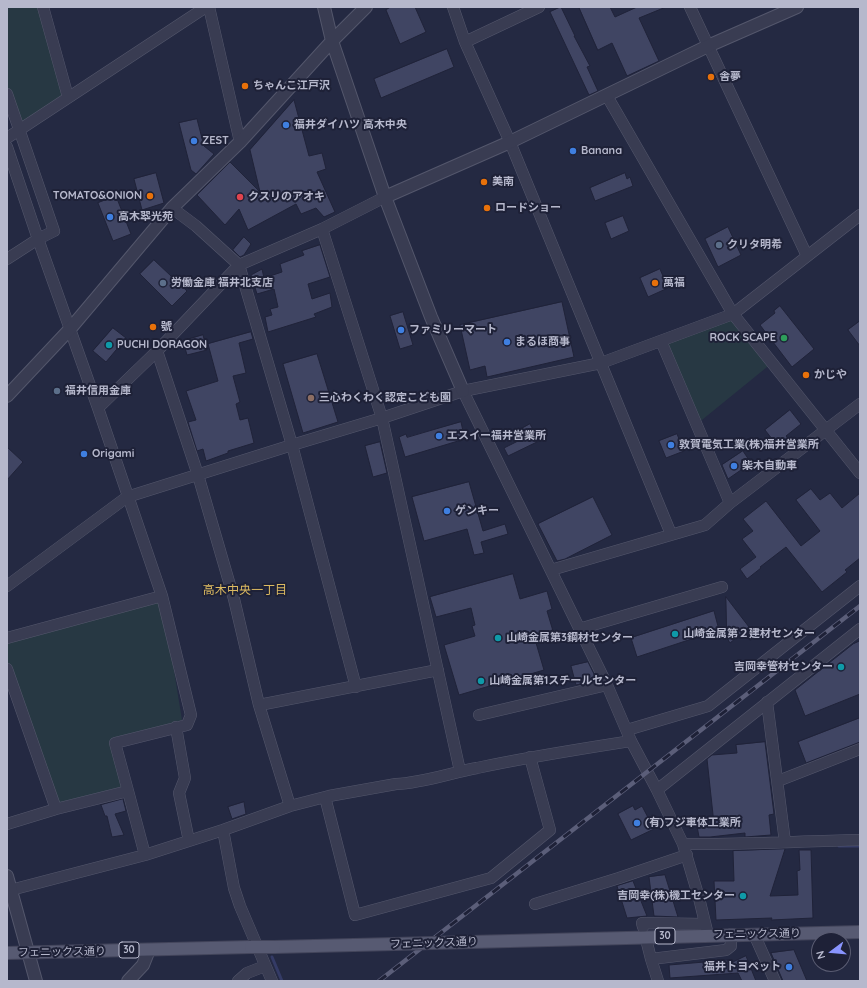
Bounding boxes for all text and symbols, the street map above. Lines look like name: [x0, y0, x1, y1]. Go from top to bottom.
place label: 舎夢: [719, 70, 741, 84]
marker: 舎夢: [706, 72, 716, 82]
place label: ちゃんこ江戸沢: [253, 79, 330, 93]
marker: ちゃんこ江戸沢: [240, 81, 250, 91]
place label: 福井ダイハツ 高木中央: [294, 118, 407, 132]
marker: 福井ダイハツ 高木中央: [281, 120, 291, 130]
place label: ZEST: [202, 134, 229, 148]
marker: ZEST: [189, 136, 199, 146]
place label: Banana: [581, 144, 622, 158]
marker: Banana: [568, 146, 578, 156]
place label: 美南: [492, 175, 514, 189]
marker: 美南: [479, 177, 489, 187]
place label: TOMATO&ONION: [53, 189, 142, 203]
place label: クスリのアオキ: [248, 190, 325, 204]
marker: TOMATO&ONION: [145, 191, 155, 201]
marker: クスリのアオキ: [235, 192, 245, 202]
place label: ロードショー: [495, 201, 561, 215]
marker: ロードショー: [482, 203, 492, 213]
place label: 高木翆光苑: [118, 210, 173, 224]
marker: 高木翆光苑: [105, 212, 115, 222]
place label: クリタ明希: [727, 238, 782, 252]
marker: クリタ明希: [714, 240, 724, 250]
place label: 労働金庫 福井北支店: [171, 276, 273, 290]
place label: 萬福: [663, 276, 685, 290]
marker: 労働金庫 福井北支店: [158, 278, 168, 288]
marker: 萬福: [650, 278, 660, 288]
place label: 號: [161, 320, 172, 334]
marker: 號: [148, 322, 158, 332]
place label: ファミリーマート: [409, 323, 497, 337]
marker: ファミリーマート: [396, 325, 406, 335]
place label: ROCK SCAPE: [710, 331, 776, 345]
marker: ROCK SCAPE: [779, 333, 789, 343]
place label: まるほ商事: [515, 335, 570, 349]
marker: まるほ商事: [502, 337, 512, 347]
place label: PUCHI DORAGON: [117, 338, 207, 352]
marker: PUCHI DORAGON: [104, 340, 114, 350]
place label: かじや: [814, 368, 847, 382]
marker: かじや: [801, 370, 811, 380]
place label: 福井信用金庫: [65, 384, 131, 398]
marker: 福井信用金庫: [52, 386, 62, 396]
place label: 三心わくわく認定こども園: [319, 391, 451, 405]
marker: 三心わくわく認定こども園: [306, 393, 316, 403]
place label: エスイー福井営業所: [447, 429, 546, 443]
marker: エスイー福井営業所: [434, 431, 444, 441]
place label: 敦賀電気工業(株)福井営業所: [679, 438, 819, 452]
marker: 敦賀電気工業(株)福井営業所: [666, 440, 676, 450]
place label: Origami: [92, 447, 134, 461]
marker: Origami: [79, 449, 89, 459]
place label: 柴木自動車: [742, 459, 797, 473]
marker: 柴木自動車: [729, 461, 739, 471]
place label: ゲンキー: [455, 504, 499, 518]
marker: ゲンキー: [442, 506, 452, 516]
district label: 高木中央一丁目: [203, 583, 287, 597]
place label: 山崎金属第２建材センター: [683, 627, 815, 641]
marker: 山崎金属第２建材センター: [670, 629, 680, 639]
place label: 山崎金属第3鋼材センター: [506, 631, 633, 645]
marker: 山崎金属第3鋼材センター: [493, 633, 503, 643]
place label: 吉岡幸管材センター: [734, 660, 833, 674]
marker: 吉岡幸管材センター: [836, 662, 846, 672]
place label: 山崎金属第1スチールセンター: [489, 674, 636, 688]
marker: 山崎金属第1スチールセンター: [476, 676, 486, 686]
place label: (有)フジ車体工業所: [645, 816, 741, 830]
marker: (有)フジ車体工業所: [632, 818, 642, 828]
place label: 吉岡幸(株)機工センター: [617, 889, 735, 903]
marker: 吉岡幸(株)機工センター: [738, 891, 748, 901]
street label: フェニックス通り: [713, 927, 801, 941]
road number: 30: [655, 928, 675, 944]
north arrow: [811, 932, 851, 972]
street label: フェニックス通り: [390, 935, 478, 951]
road number: 30: [119, 942, 139, 958]
street label: フェニックス通り: [18, 945, 106, 959]
text: N: [813, 949, 828, 961]
place label: 福井トヨペット: [704, 960, 781, 974]
marker: 福井トヨペット: [784, 962, 794, 972]

